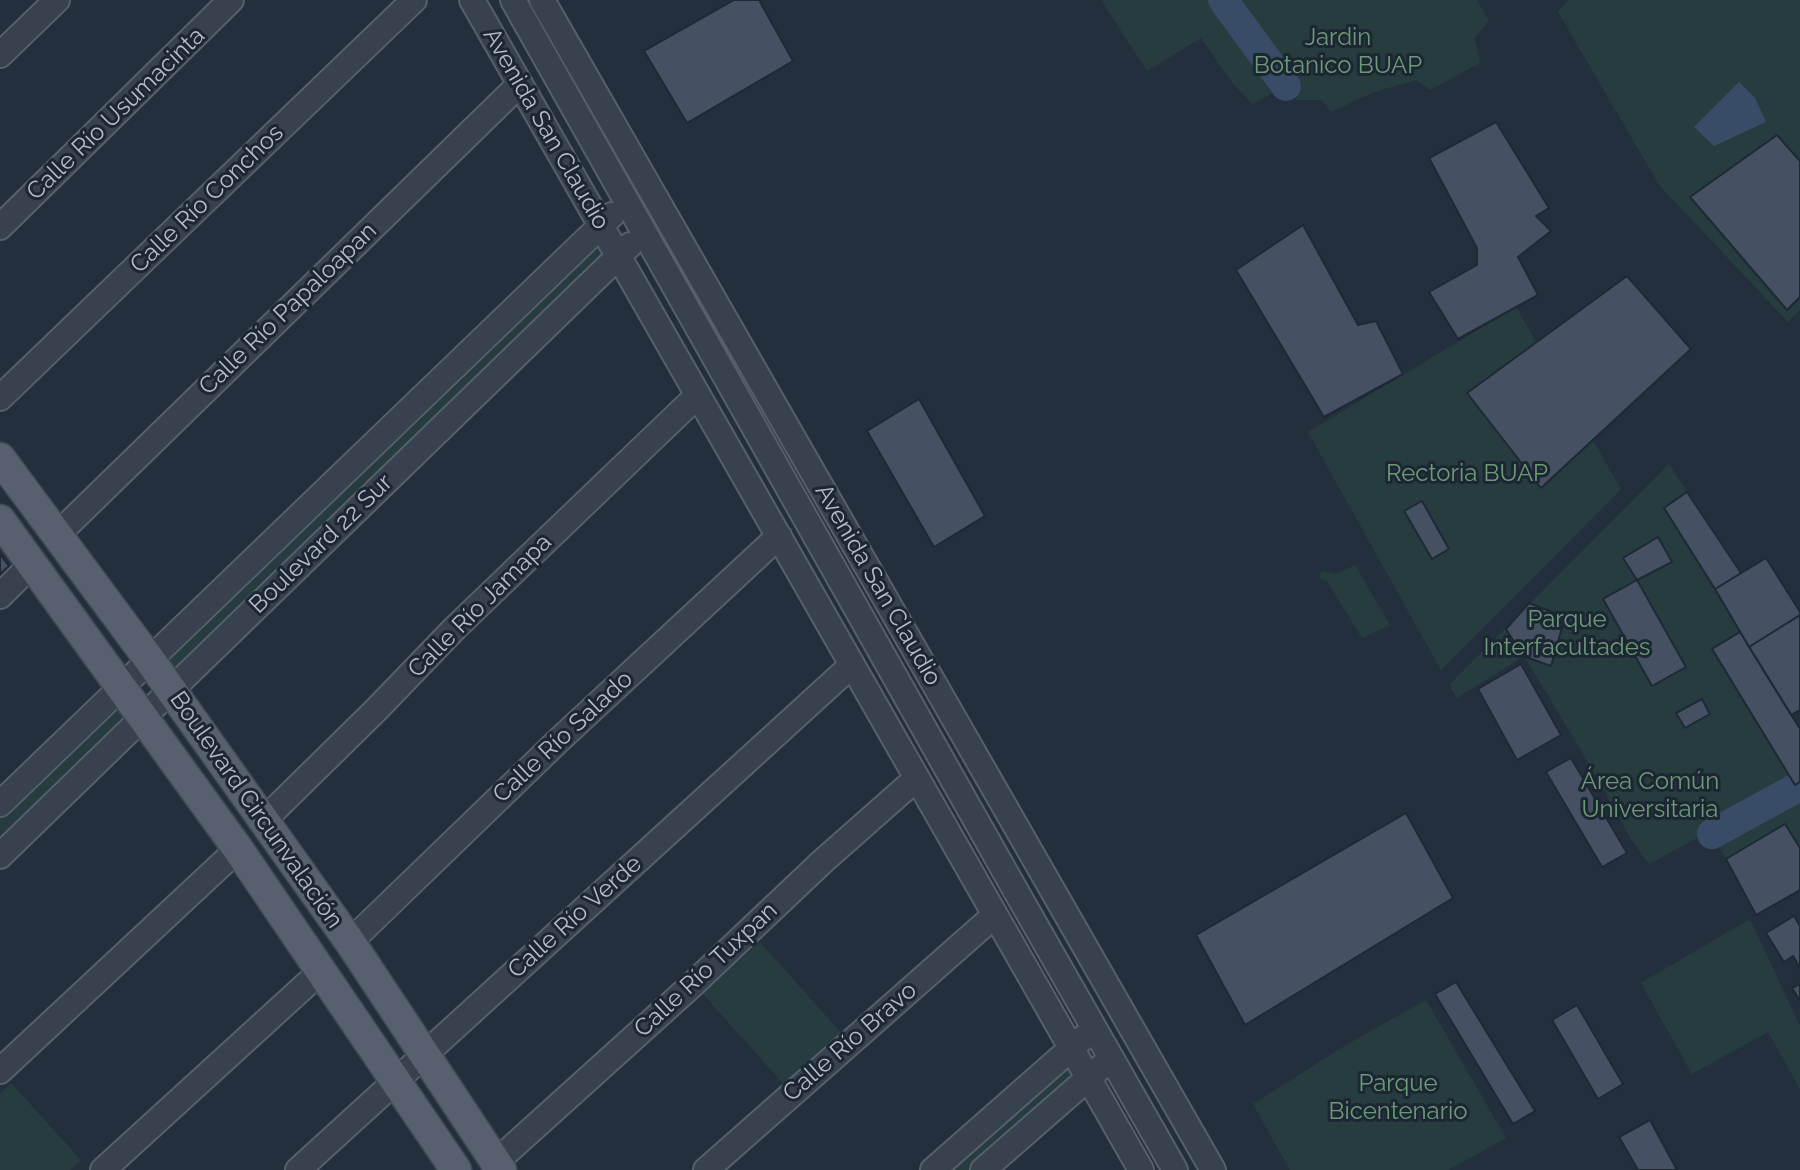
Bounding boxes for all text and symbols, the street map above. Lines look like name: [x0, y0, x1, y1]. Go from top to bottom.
street label: Calle Río Usumacinta: [21, 22, 211, 206]
street label: Avenida San Claudio: [477, 23, 615, 235]
park label: Jardin Botanico BUAP: [1254, 24, 1422, 80]
street label: Calle Río Conchos: [124, 119, 290, 279]
street label: Calle Río Papaloapan: [193, 217, 383, 401]
park label: Rectoria BUAP: [1386, 460, 1548, 488]
street label: Boulevard 22 Sur: [243, 468, 399, 620]
street label: Avenida San Claudio: [809, 479, 947, 691]
street label: Calle Río Jamapa: [402, 528, 558, 684]
park label: Parque Interfacultades: [1484, 606, 1650, 662]
street label: Calle Río Salado: [487, 665, 639, 809]
street label: Boulevard Circunvalación: [163, 686, 349, 934]
park label: Área Común Universitaria: [1581, 768, 1719, 824]
street label: Calle Río Verde: [502, 849, 648, 985]
street label: Calle Río Tuxpan: [629, 896, 783, 1044]
street label: Calle Río Bravo: [777, 976, 923, 1108]
park label: Parque Bicentenario: [1328, 1070, 1468, 1126]

